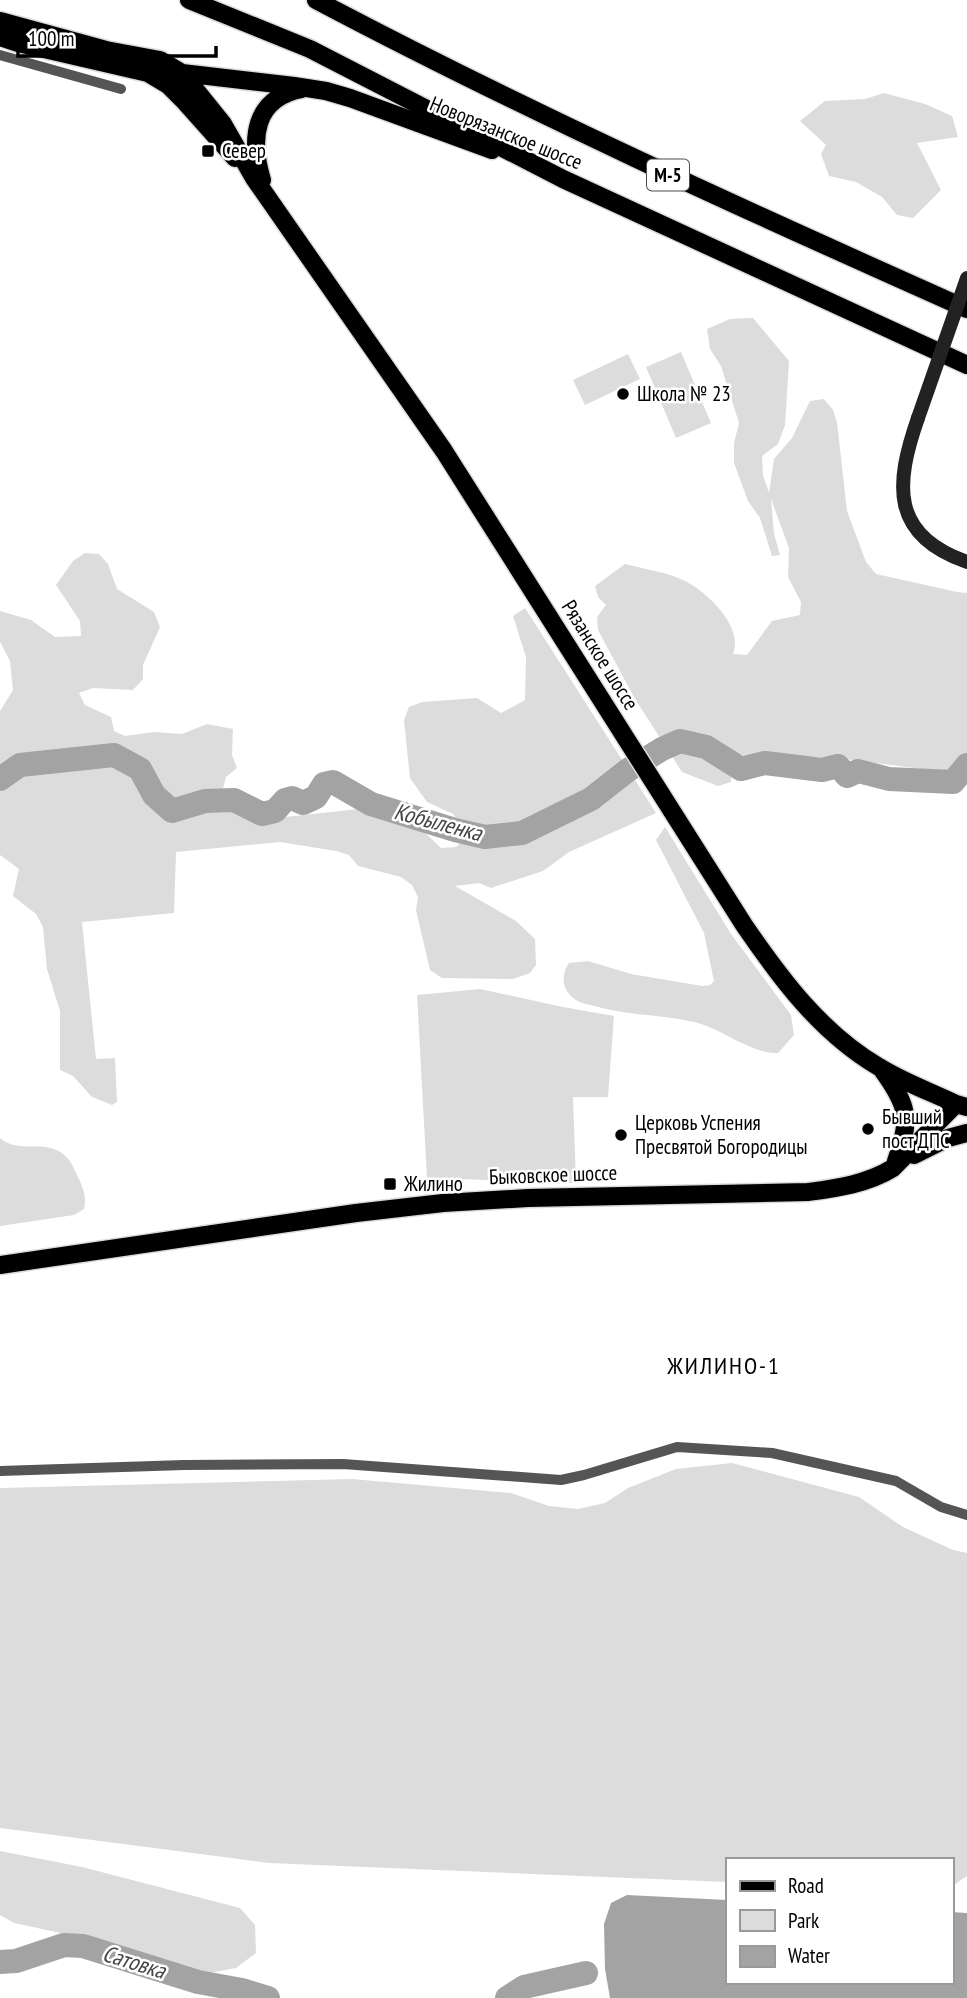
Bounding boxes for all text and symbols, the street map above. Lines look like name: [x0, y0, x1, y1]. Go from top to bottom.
scale bar: [18, 14, 215, 58]
text: 100 m: [28, 25, 74, 52]
street label: Новорязанское шоссе: [426, 90, 586, 175]
place label: Север: [222, 137, 266, 164]
marker: Север: [200, 143, 216, 159]
road number: М-5: [647, 160, 689, 190]
place label: Школа № 23: [637, 380, 731, 407]
marker: Школа № 23: [615, 386, 631, 402]
street label: Рязанское шоссе: [556, 595, 645, 715]
water label: Кобыленка: [391, 796, 487, 848]
place label: Бывший пост ДПС: [882, 1103, 950, 1154]
place label: Церковь Успения Пресвятой Богородицы: [635, 1109, 808, 1160]
marker: Бывший пост ДПС: [860, 1121, 876, 1137]
marker: Церковь Успения Пресвятой Богородицы: [613, 1127, 629, 1143]
street label: Быковское шоссе: [488, 1159, 618, 1190]
place label: Жилино: [403, 1170, 463, 1197]
marker: Жилино: [382, 1176, 398, 1192]
district label: ЖИЛИНО-1: [666, 1350, 781, 1381]
legend: [726, 1858, 953, 1984]
text: Road: [788, 1872, 824, 1899]
text: Park: [788, 1907, 819, 1934]
water label: Сатовка: [99, 1938, 171, 1985]
text: Water: [788, 1942, 830, 1969]

